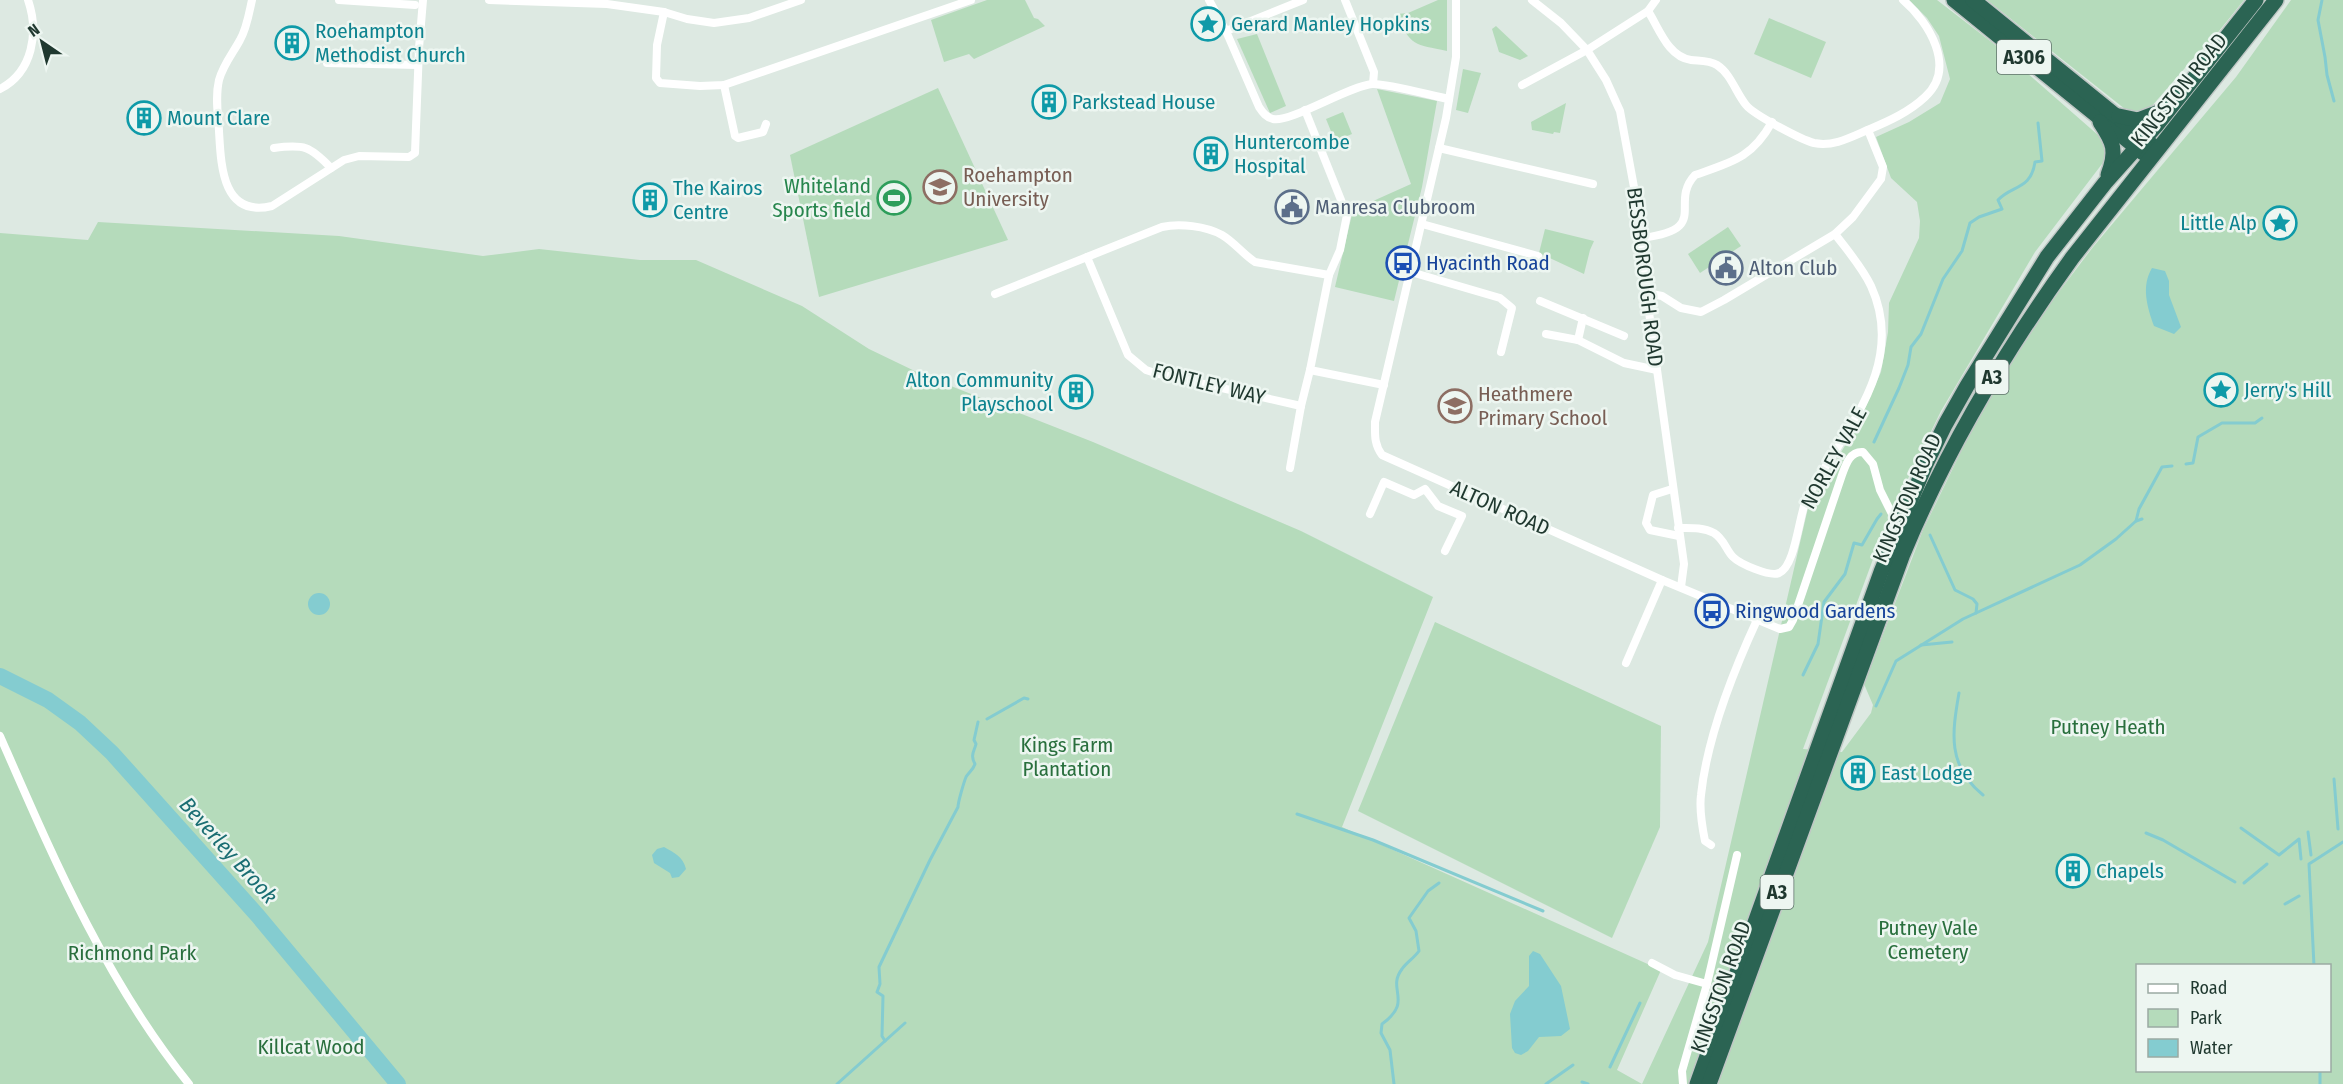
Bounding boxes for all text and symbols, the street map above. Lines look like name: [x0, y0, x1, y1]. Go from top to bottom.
place icon: Gerard Manley Hopkins: [1190, 6, 1226, 42]
place label: Gerard Manley Hopkins: [1231, 11, 1430, 37]
north arrow: [12, 12, 72, 72]
place label: Roehampton Methodist Church: [315, 18, 466, 68]
text: N: [24, 20, 43, 41]
building icon: Roehampton Methodist Church: [274, 25, 310, 61]
street label: KINGSTON ROAD: [2125, 28, 2233, 152]
road number: A306: [1997, 40, 2051, 74]
building icon: Parkstead House: [1031, 84, 1067, 120]
place label: Parkstead House: [1072, 89, 1215, 115]
building icon: Mount Clare: [126, 100, 162, 136]
place label: Mount Clare: [167, 105, 270, 131]
place label: Huntercombe Hospital: [1234, 129, 1350, 179]
building icon: Huntercombe Hospital: [1193, 136, 1229, 172]
place label: Roehampton University: [963, 162, 1073, 212]
school or university icon: Roehampton University: [922, 169, 958, 205]
place label: Whiteland Sports field: [772, 173, 871, 223]
place label: The Kairos Centre: [673, 175, 762, 225]
sports icon: Whiteland Sports field: [876, 180, 912, 216]
building icon: The Kairos Centre: [632, 182, 668, 218]
street label: BESSBOROUGH ROAD: [1621, 186, 1669, 368]
public building icon: Manresa Clubroom: [1274, 189, 1310, 225]
place label: Manresa Clubroom: [1315, 194, 1476, 220]
place icon: Little Alp: [2262, 205, 2298, 241]
place label: Little Alp: [2180, 210, 2257, 236]
bus stop icon: Hyacinth Road: [1385, 245, 1421, 281]
place label: Hyacinth Road: [1426, 250, 1550, 276]
public building icon: Alton Club: [1708, 250, 1744, 286]
place label: Alton Club: [1749, 255, 1837, 281]
street label: FONTLEY WAY: [1150, 357, 1269, 411]
road number: A3: [1976, 360, 2008, 394]
place label: Alton Community Playschool: [906, 367, 1054, 417]
place icon: Jerry's Hill: [2203, 372, 2239, 408]
building icon: Alton Community Playschool: [1058, 374, 1094, 410]
place label: Jerry's Hill: [2244, 377, 2332, 403]
place label: Heathmere Primary School: [1478, 381, 1608, 431]
school or university icon: Heathmere Primary School: [1437, 388, 1473, 424]
street label: NORLEY VALE: [1795, 402, 1873, 513]
street label: KINGSTON ROAD: [1867, 429, 1947, 567]
street label: ALTON ROAD: [1446, 475, 1554, 541]
bus stop icon: Ringwood Gardens: [1694, 593, 1730, 629]
place label: Ringwood Gardens: [1735, 598, 1895, 624]
park label: Putney Heath: [2050, 714, 2166, 740]
park label: Kings Farm Plantation: [1021, 732, 1113, 782]
building icon: East Lodge: [1840, 755, 1876, 791]
place label: East Lodge: [1881, 760, 1973, 786]
water label: Beverley Brook: [174, 792, 284, 909]
building icon: Chapels: [2055, 853, 2091, 889]
place label: Chapels: [2096, 858, 2164, 884]
road number: A3: [1760, 875, 1794, 909]
park label: Putney Vale Cemetery: [1878, 915, 1978, 965]
street label: KINGSTON ROAD: [1685, 917, 1757, 1057]
park label: Richmond Park: [68, 940, 196, 966]
legend: [2136, 964, 2331, 1072]
text: Road: [2190, 977, 2227, 999]
text: Park: [2190, 1007, 2223, 1029]
park label: Killcat Wood: [257, 1034, 365, 1060]
text: Water: [2190, 1037, 2233, 1059]

